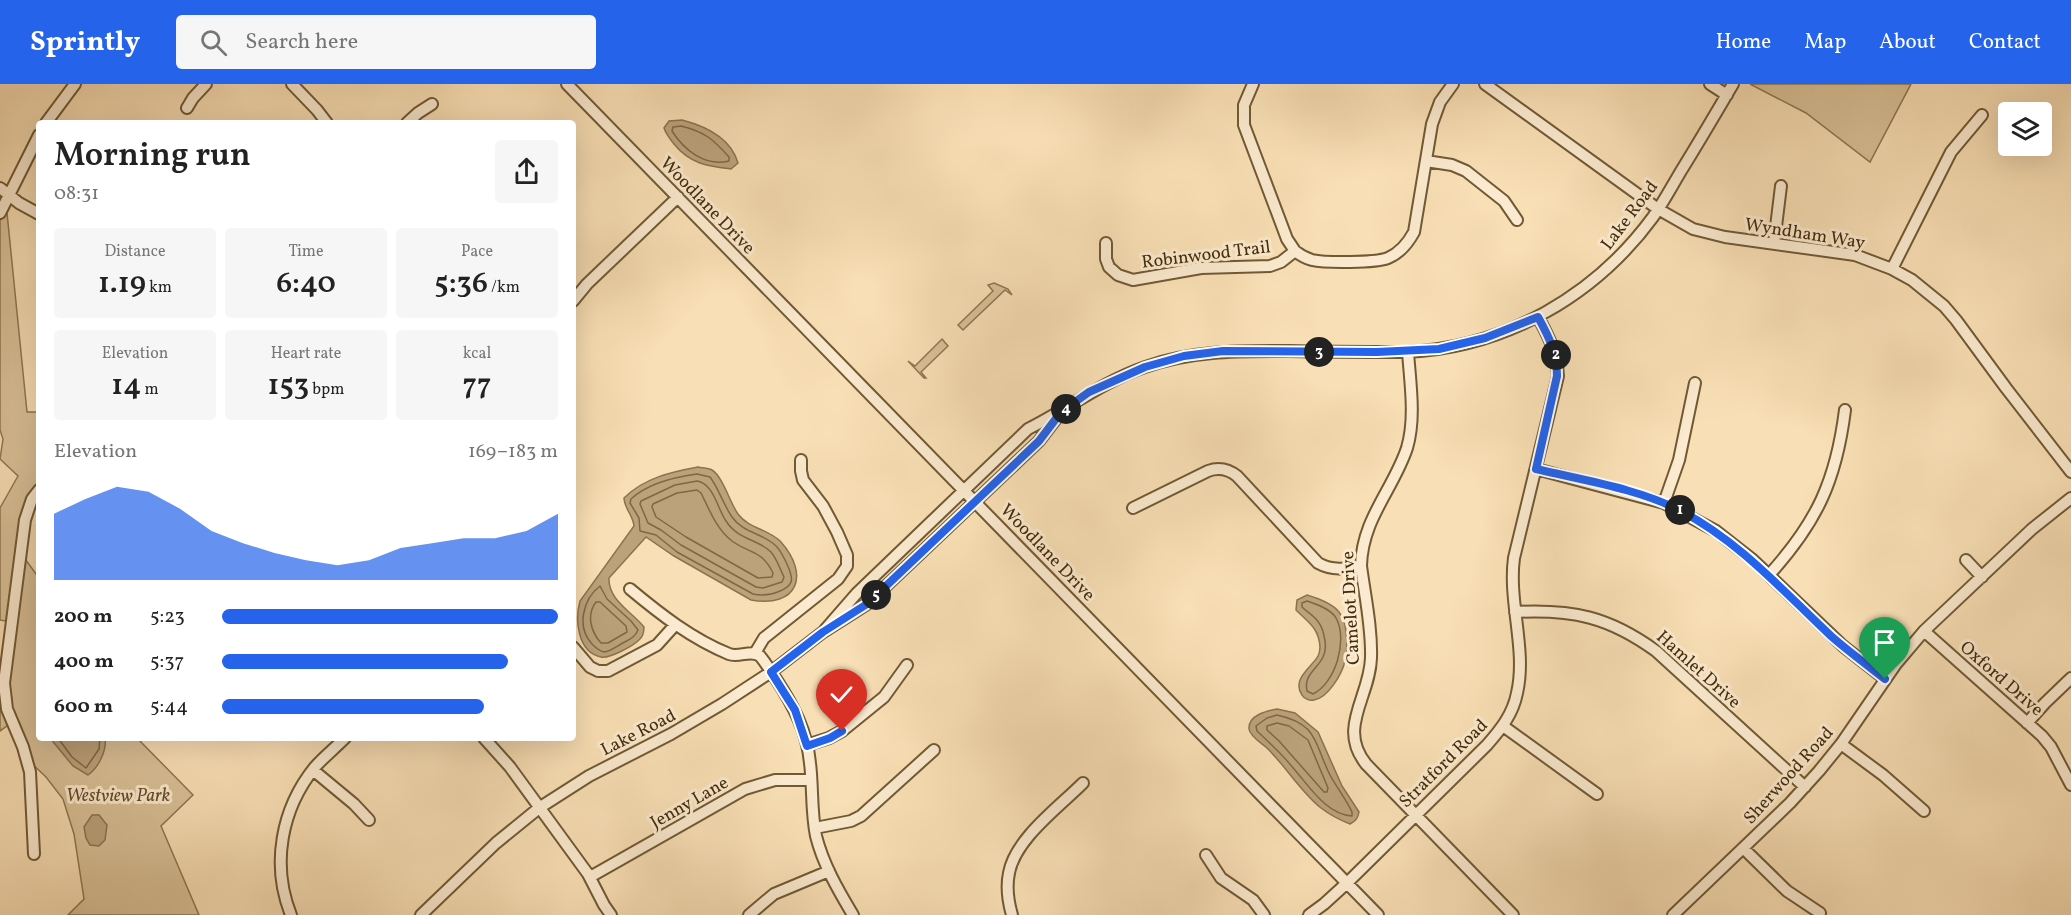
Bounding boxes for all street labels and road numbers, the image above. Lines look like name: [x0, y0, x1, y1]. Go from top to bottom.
street label: Woodlane Drive: [654, 152, 760, 260]
street label: Lake Road: [1596, 176, 1665, 256]
street label: Wyndham Way: [1743, 213, 1867, 256]
street label: Robinwood Trail: [1140, 235, 1272, 276]
street label: Woodlane Drive: [994, 499, 1100, 607]
street label: Camelot Drive: [1336, 550, 1367, 666]
street label: Hamlet Drive: [1650, 625, 1746, 715]
street label: Oxford Drive: [1954, 636, 2048, 723]
street label: Lake Road: [597, 704, 681, 763]
street label: Stratford Road: [1394, 714, 1494, 814]
street label: Sherwood Road: [1738, 722, 1840, 830]
street label: Jenny Lane: [646, 771, 733, 836]

